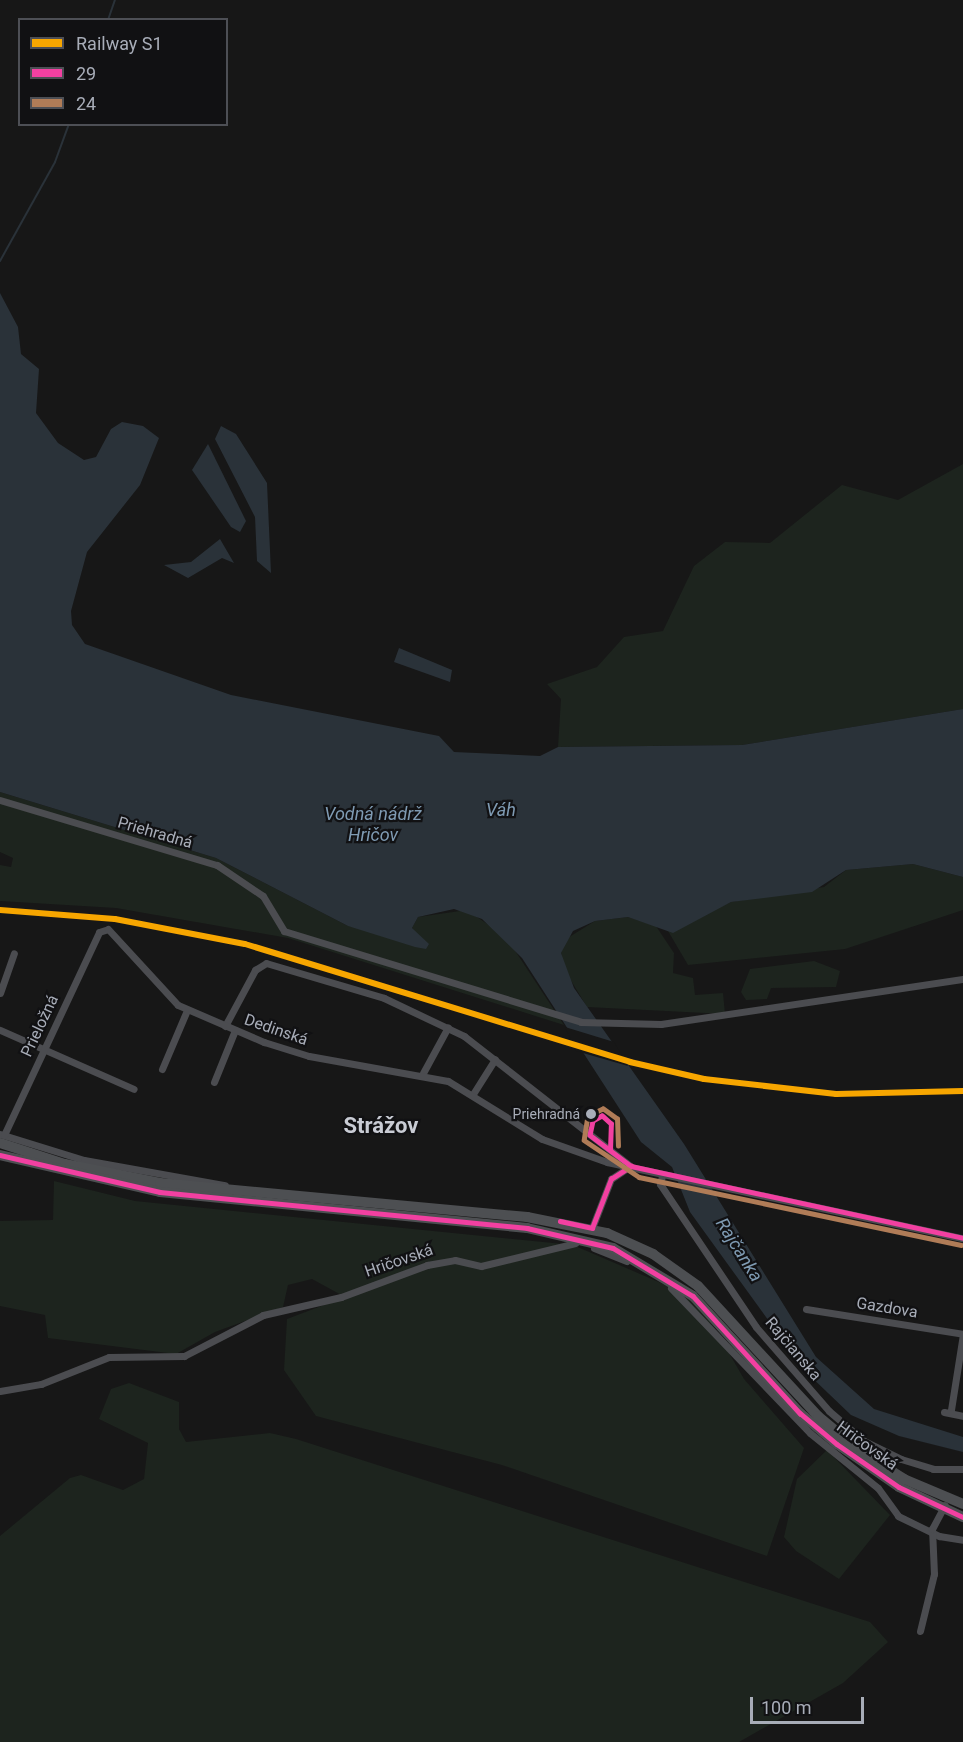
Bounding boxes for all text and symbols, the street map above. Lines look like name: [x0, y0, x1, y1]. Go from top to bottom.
legend: [18, 18, 228, 126]
text: Railway S1: [76, 33, 163, 54]
text: 29: [76, 63, 96, 84]
text: 24: [76, 93, 96, 114]
water label: Váh: [486, 799, 516, 821]
water label: Vodná nádrž Hričov: [324, 804, 422, 846]
street label: Priehradná: [115, 813, 195, 853]
street label: Prieložná: [17, 992, 63, 1060]
street label: Dedinská: [242, 1010, 310, 1050]
place label: Priehradná: [513, 1106, 580, 1122]
marker: Priehradná: [585, 1108, 597, 1120]
district label: Strážov: [344, 1113, 418, 1139]
water label: Rajčanka: [711, 1214, 767, 1286]
street label: Hričovská: [362, 1240, 436, 1282]
street label: Gazdova: [855, 1294, 919, 1322]
street label: Rajčianska: [761, 1313, 825, 1385]
street label: Hričovská: [833, 1417, 901, 1475]
scale bar: [753, 1685, 867, 1723]
text: 100 m: [761, 1697, 812, 1718]

